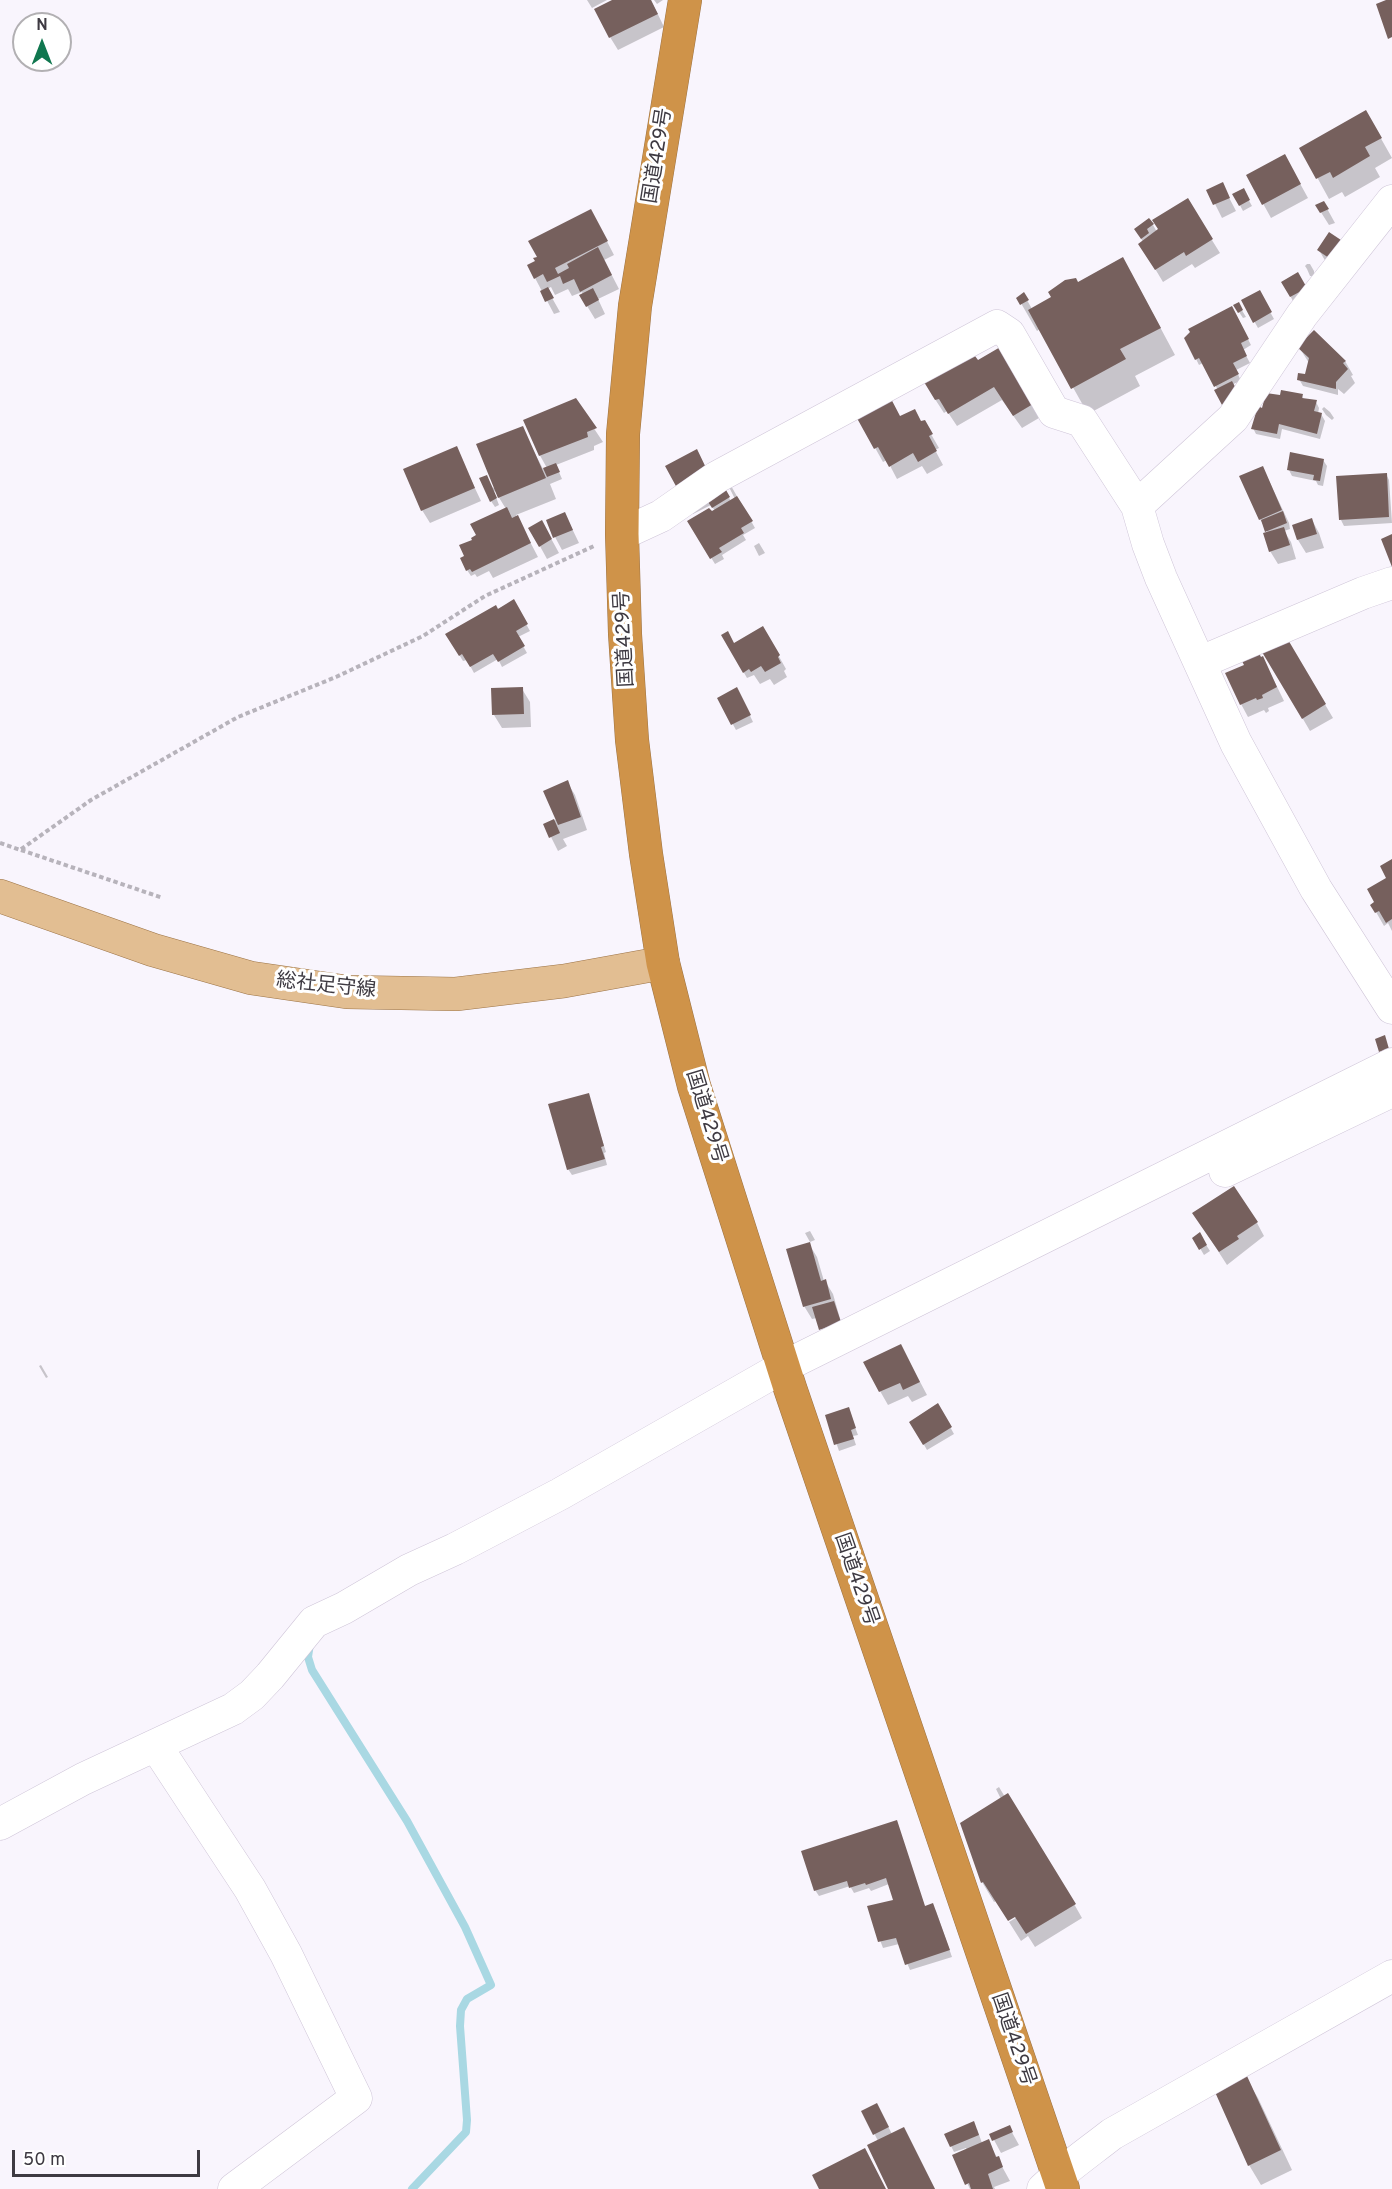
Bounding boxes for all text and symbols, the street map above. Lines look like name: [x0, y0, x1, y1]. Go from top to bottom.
north arrow: [12, 12, 72, 72]
text: N: [36, 16, 48, 36]
street label: 国道429号: [640, 106, 678, 206]
street label: 国道429号: [611, 590, 641, 688]
street label: 総社足守線: [275, 970, 377, 1004]
street label: 国道429号: [679, 1067, 731, 1167]
street label: 国道429号: [828, 1530, 882, 1630]
street label: 国道429号: [985, 1990, 1039, 2090]
scale bar: [15, 2138, 202, 2176]
text: 50 m: [23, 2149, 65, 2172]

